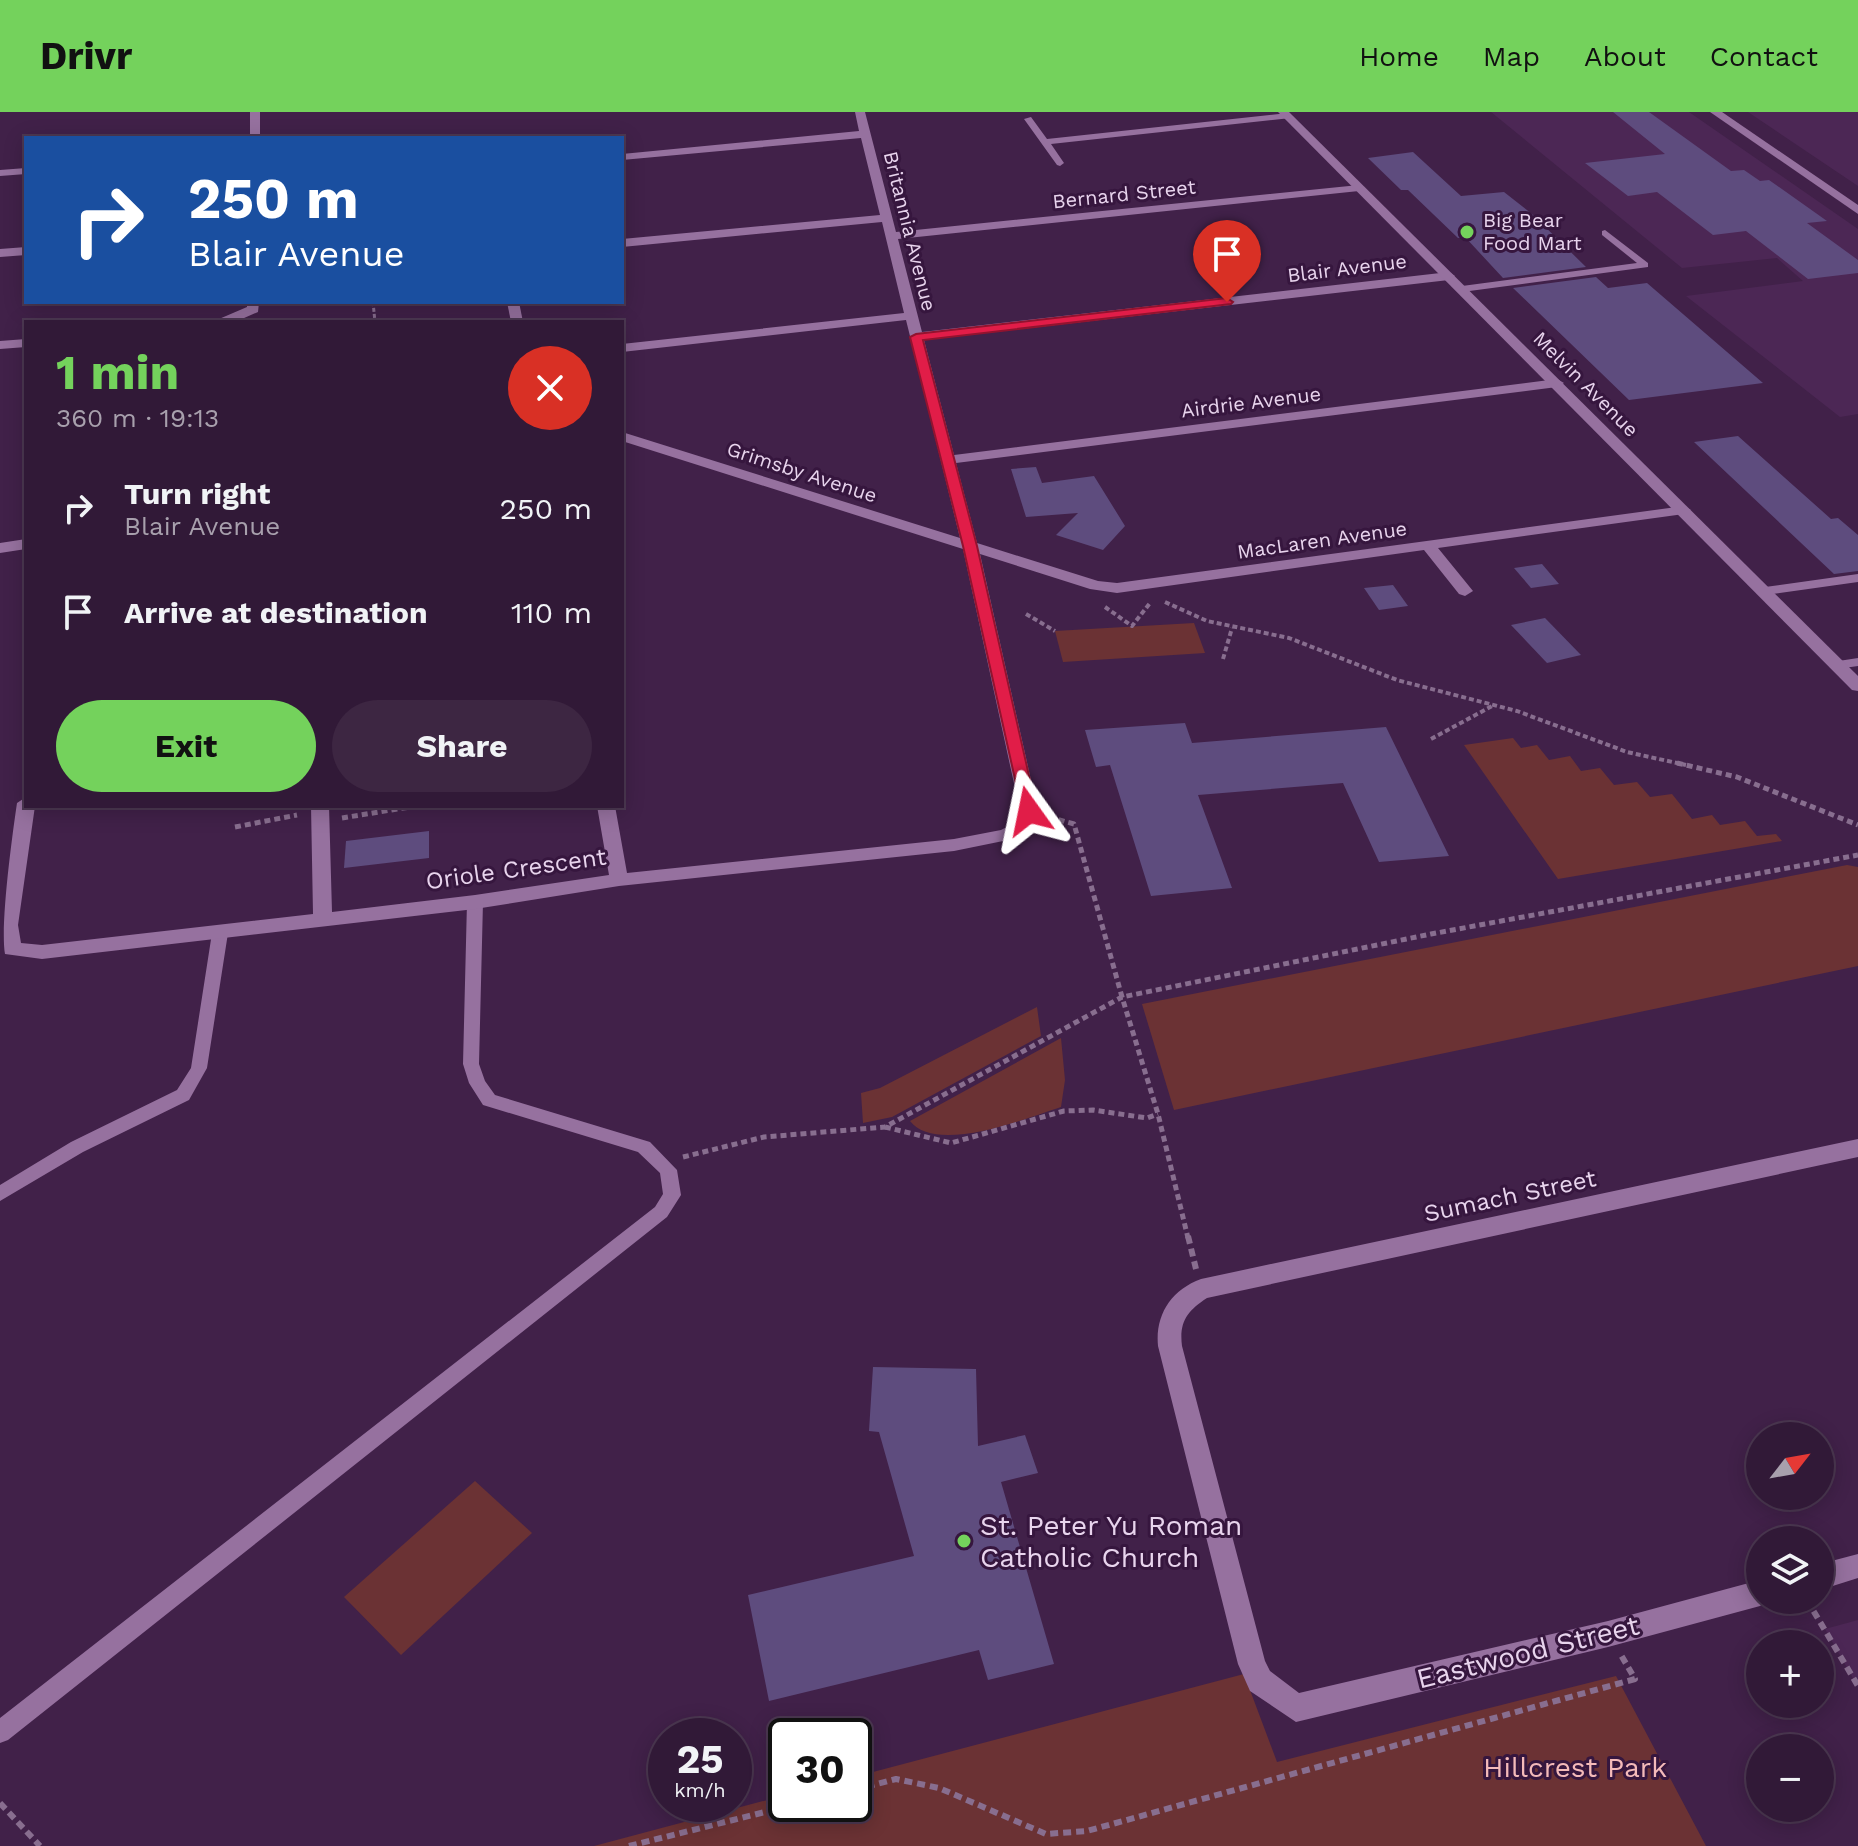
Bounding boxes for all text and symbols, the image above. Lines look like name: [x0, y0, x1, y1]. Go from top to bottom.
text: Drivr: [40, 34, 132, 78]
text: Home: [1359, 40, 1439, 73]
text: Map: [1483, 40, 1540, 73]
text: About: [1584, 40, 1666, 73]
text: Contact: [1710, 40, 1818, 73]
street label: Britannia Avenue: [879, 149, 941, 313]
text: 250 m: [188, 166, 359, 232]
icon: right: [56, 168, 160, 272]
street label: Bernard Street: [1051, 174, 1197, 213]
place label: Big Bear Food Mart: [1483, 208, 1582, 255]
pin: [1193, 220, 1261, 302]
marker: Big Bear Food Mart: [1458, 223, 1476, 241]
icon: arrive: [1205, 232, 1249, 276]
text: Blair Avenue: [188, 233, 405, 275]
street label: Blair Avenue: [1286, 249, 1408, 287]
street label: Melvin Avenue: [1528, 326, 1644, 442]
text: 1 min: [56, 344, 179, 401]
button: close: [508, 346, 592, 430]
street label: Airdrie Avenue: [1180, 382, 1322, 422]
text: 360 m · 19:13: [56, 403, 219, 433]
street label: Grimsby Avenue: [724, 436, 880, 508]
text: Turn right: [124, 476, 270, 511]
icon: right: [56, 486, 100, 530]
text: 250 m: [500, 491, 592, 526]
text: Blair Avenue: [124, 511, 280, 541]
street label: MacLaren Avenue: [1236, 516, 1408, 564]
icon: arrive: [56, 590, 100, 634]
text: Arrive at destination: [124, 595, 428, 630]
text: 110 m: [511, 595, 592, 630]
button: Exit: [56, 700, 316, 792]
button: Share: [332, 700, 592, 792]
position arrow: [987, 769, 1071, 853]
street label: Oriole Crescent: [424, 842, 608, 896]
street label: Sumach Street: [1421, 1164, 1599, 1228]
north arrow: [1746, 1422, 1834, 1510]
map controls: [1746, 1422, 1834, 1822]
place label: St. Peter Yu Roman Catholic Church: [980, 1509, 1242, 1574]
button: layers: [1746, 1526, 1834, 1614]
marker: St. Peter Yu Roman Catholic Church: [955, 1532, 973, 1550]
street label: Eastwood Street: [1413, 1608, 1643, 1696]
button: +: [1746, 1630, 1834, 1718]
speed limit sign: 30: [768, 1718, 872, 1822]
button: −: [1746, 1734, 1834, 1822]
text: 25: [676, 1736, 724, 1783]
park label: Hillcrest Park: [1483, 1751, 1667, 1784]
text: km/h: [674, 1778, 726, 1802]

